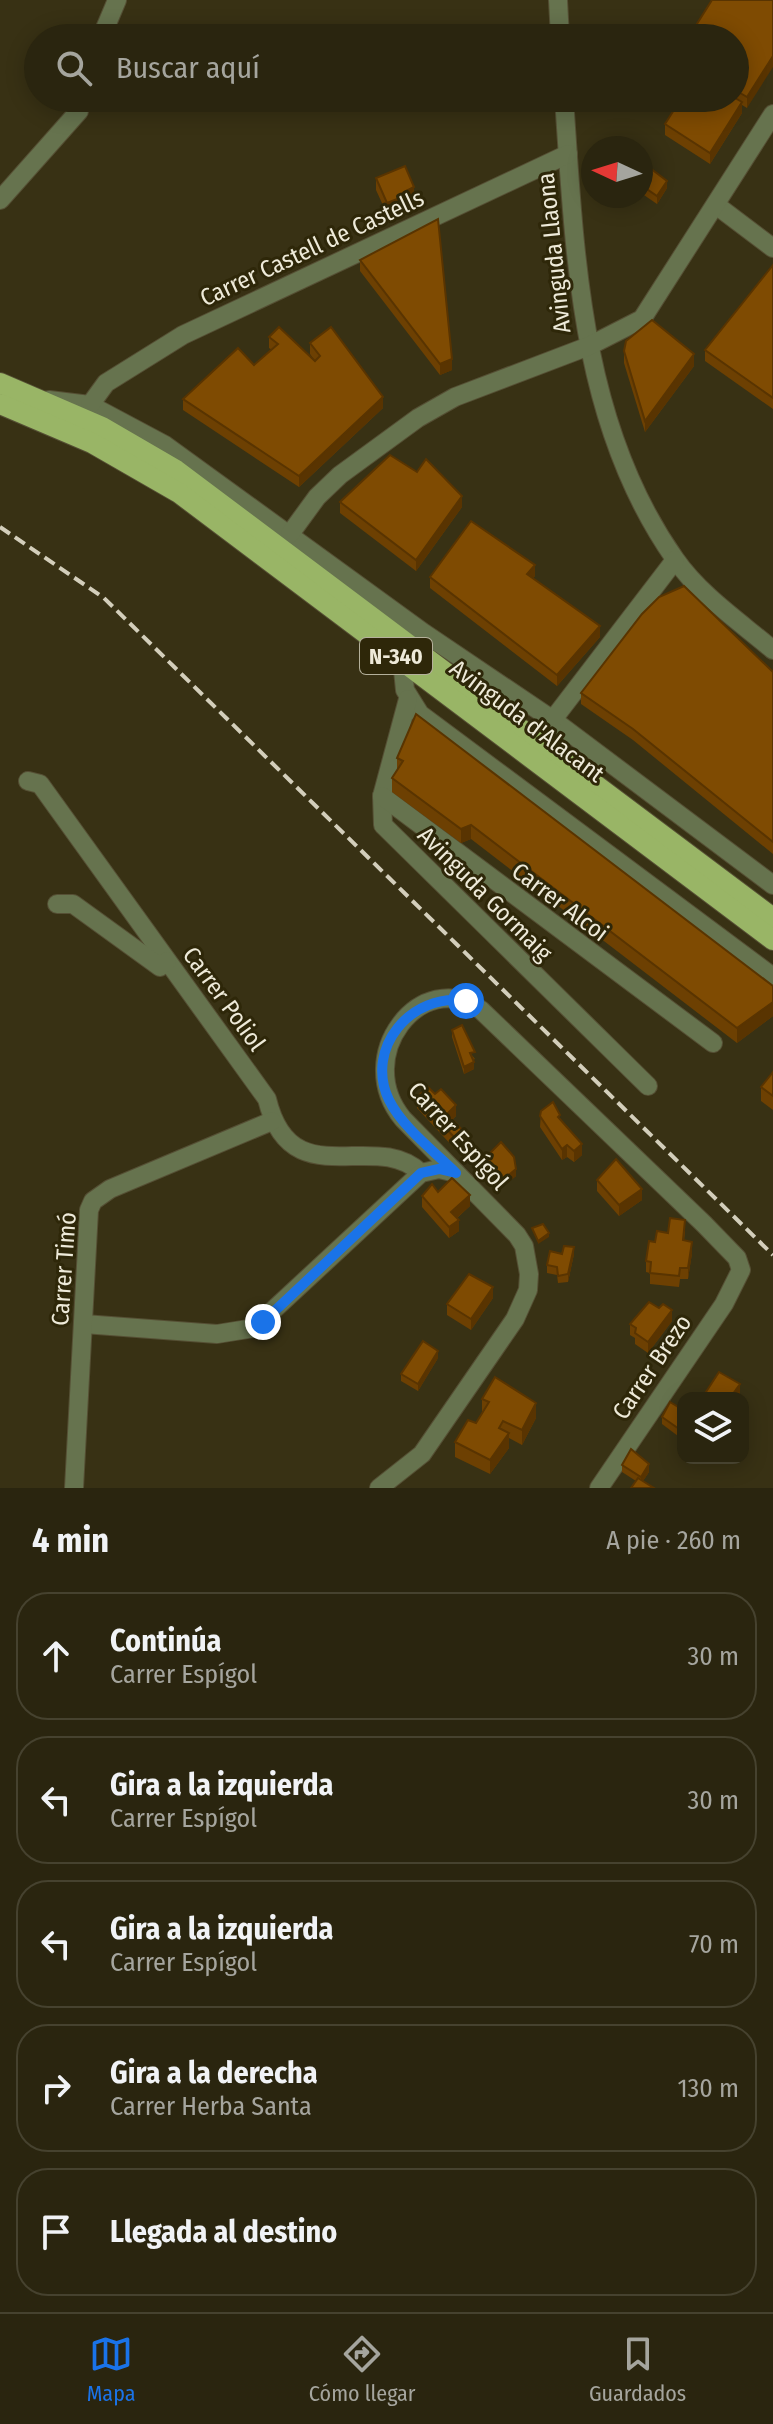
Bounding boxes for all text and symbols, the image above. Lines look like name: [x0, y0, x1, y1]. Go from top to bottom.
search box: [24, 24, 749, 112]
icon: search: [52, 46, 96, 90]
text: Buscar aquí: [116, 50, 260, 86]
north arrow: [581, 136, 653, 208]
street label: Avinguda Llaona: [532, 171, 576, 335]
street label: Carrer Castell de Castells: [196, 184, 428, 312]
road number: N-340: [360, 638, 432, 674]
street label: Avinguda d'Alacant: [444, 654, 610, 788]
street label: Avinguda Gormaig: [412, 821, 558, 967]
street label: Carrer Alcoi: [506, 857, 614, 947]
street label: Carrer Poliol: [177, 942, 271, 1056]
route start: [448, 983, 484, 1019]
street label: Carrer Espígol: [402, 1076, 514, 1196]
street label: Carrer Timó: [46, 1211, 82, 1327]
route end: [245, 1304, 281, 1340]
street label: Carrer Brezo: [607, 1309, 697, 1425]
map controls: [677, 1392, 749, 1464]
button: layers: [677, 1392, 749, 1464]
text: 4 min: [32, 1520, 109, 1561]
text: A pie · 260 m: [606, 1525, 741, 1556]
text: Continúa: [110, 1623, 221, 1659]
icon: ahead: [34, 1634, 78, 1678]
text: 30 m: [688, 1641, 739, 1672]
text: Carrer Espígol: [110, 1659, 257, 1690]
text: Gira a la izquierda: [110, 1767, 333, 1803]
icon: left: [34, 1778, 78, 1822]
text: 30 m: [688, 1785, 739, 1816]
text: Carrer Espígol: [110, 1803, 257, 1834]
text: Gira a la izquierda: [110, 1911, 333, 1947]
icon: left: [34, 1922, 78, 1966]
text: 70 m: [689, 1929, 739, 1960]
text: Carrer Espígol: [110, 1947, 257, 1978]
text: Gira a la derecha: [110, 2055, 318, 2091]
icon: right: [34, 2066, 78, 2110]
text: 130 m: [677, 2073, 739, 2104]
text: Carrer Herba Santa: [110, 2091, 312, 2122]
icon: arrive: [34, 2210, 78, 2254]
text: Llegada al destino: [110, 2214, 337, 2250]
tab: Mapa: [87, 2332, 135, 2407]
tab: Cómo llegar: [309, 2332, 416, 2407]
tab: Guardados: [589, 2332, 686, 2407]

